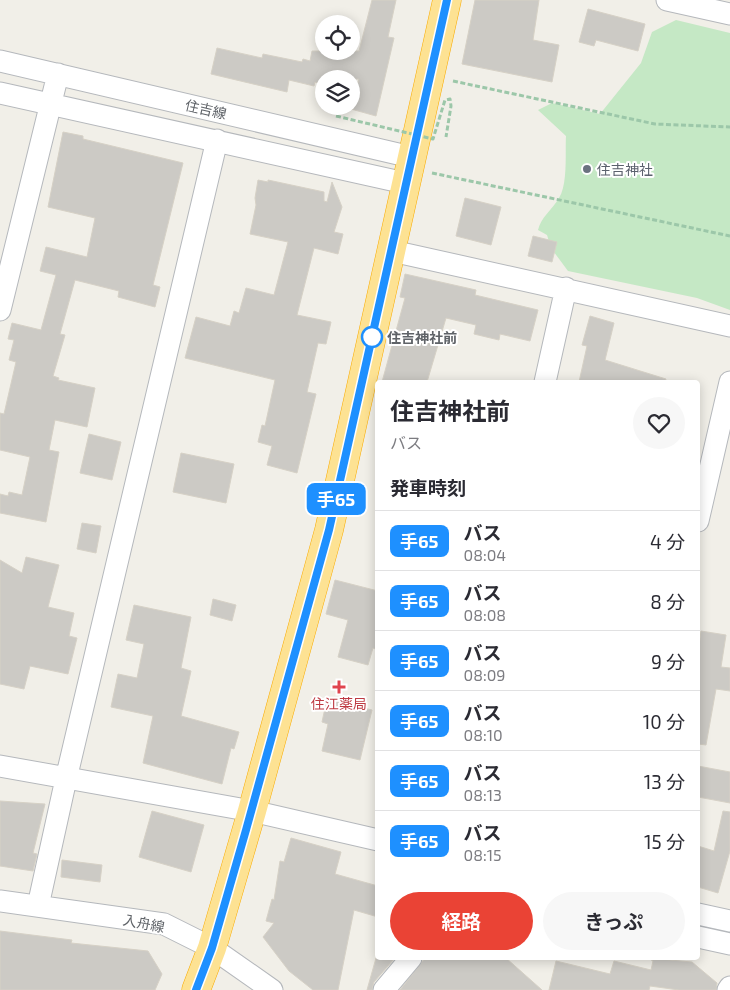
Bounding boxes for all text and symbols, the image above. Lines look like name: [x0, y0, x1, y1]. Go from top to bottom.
map controls: [315, 15, 360, 115]
button: locate: [315, 15, 360, 60]
button: layers: [315, 70, 360, 115]
street label: 住吉線: [184, 96, 228, 122]
place label: 住吉神社: [597, 161, 653, 178]
marker: 住吉神社: [581, 163, 593, 175]
marker: 住吉神社前: [361, 326, 383, 348]
place label: 住吉神社前: [387, 329, 457, 346]
text: 住吉神社前: [390, 396, 510, 425]
button: heart: [633, 397, 685, 449]
text: バス: [390, 433, 422, 452]
text: 発車時刻: [390, 476, 466, 499]
line badge: 手65: [307, 483, 365, 515]
text: 手65: [317, 488, 355, 510]
text: バス: [464, 521, 502, 544]
text: 手65: [400, 530, 439, 552]
text: 4 分: [650, 530, 685, 553]
text: 08:04: [464, 545, 506, 564]
text: バス: [464, 581, 502, 604]
text: 手65: [400, 590, 439, 612]
text: 8 分: [650, 590, 685, 613]
text: 08:08: [464, 605, 506, 624]
text: バス: [464, 641, 502, 664]
text: 手65: [400, 650, 439, 672]
text: 9 分: [651, 650, 685, 673]
text: 08:09: [464, 665, 506, 684]
marker: 住江薬局: [333, 681, 345, 693]
place label: 住江薬局: [311, 695, 367, 712]
text: バス: [464, 701, 502, 724]
text: 手65: [400, 710, 439, 732]
text: 10 分: [643, 710, 685, 733]
text: 08:10: [464, 725, 503, 744]
text: バス: [464, 761, 502, 784]
text: 手65: [400, 770, 439, 792]
text: 13 分: [644, 770, 685, 793]
text: 08:13: [464, 785, 502, 804]
text: バス: [464, 821, 502, 844]
text: 手65: [400, 830, 439, 852]
text: 15 分: [644, 830, 685, 853]
text: 08:15: [464, 845, 502, 864]
button: 経路: [390, 892, 533, 950]
button: きっぷ: [543, 892, 685, 950]
street label: 入舟線: [122, 911, 166, 935]

